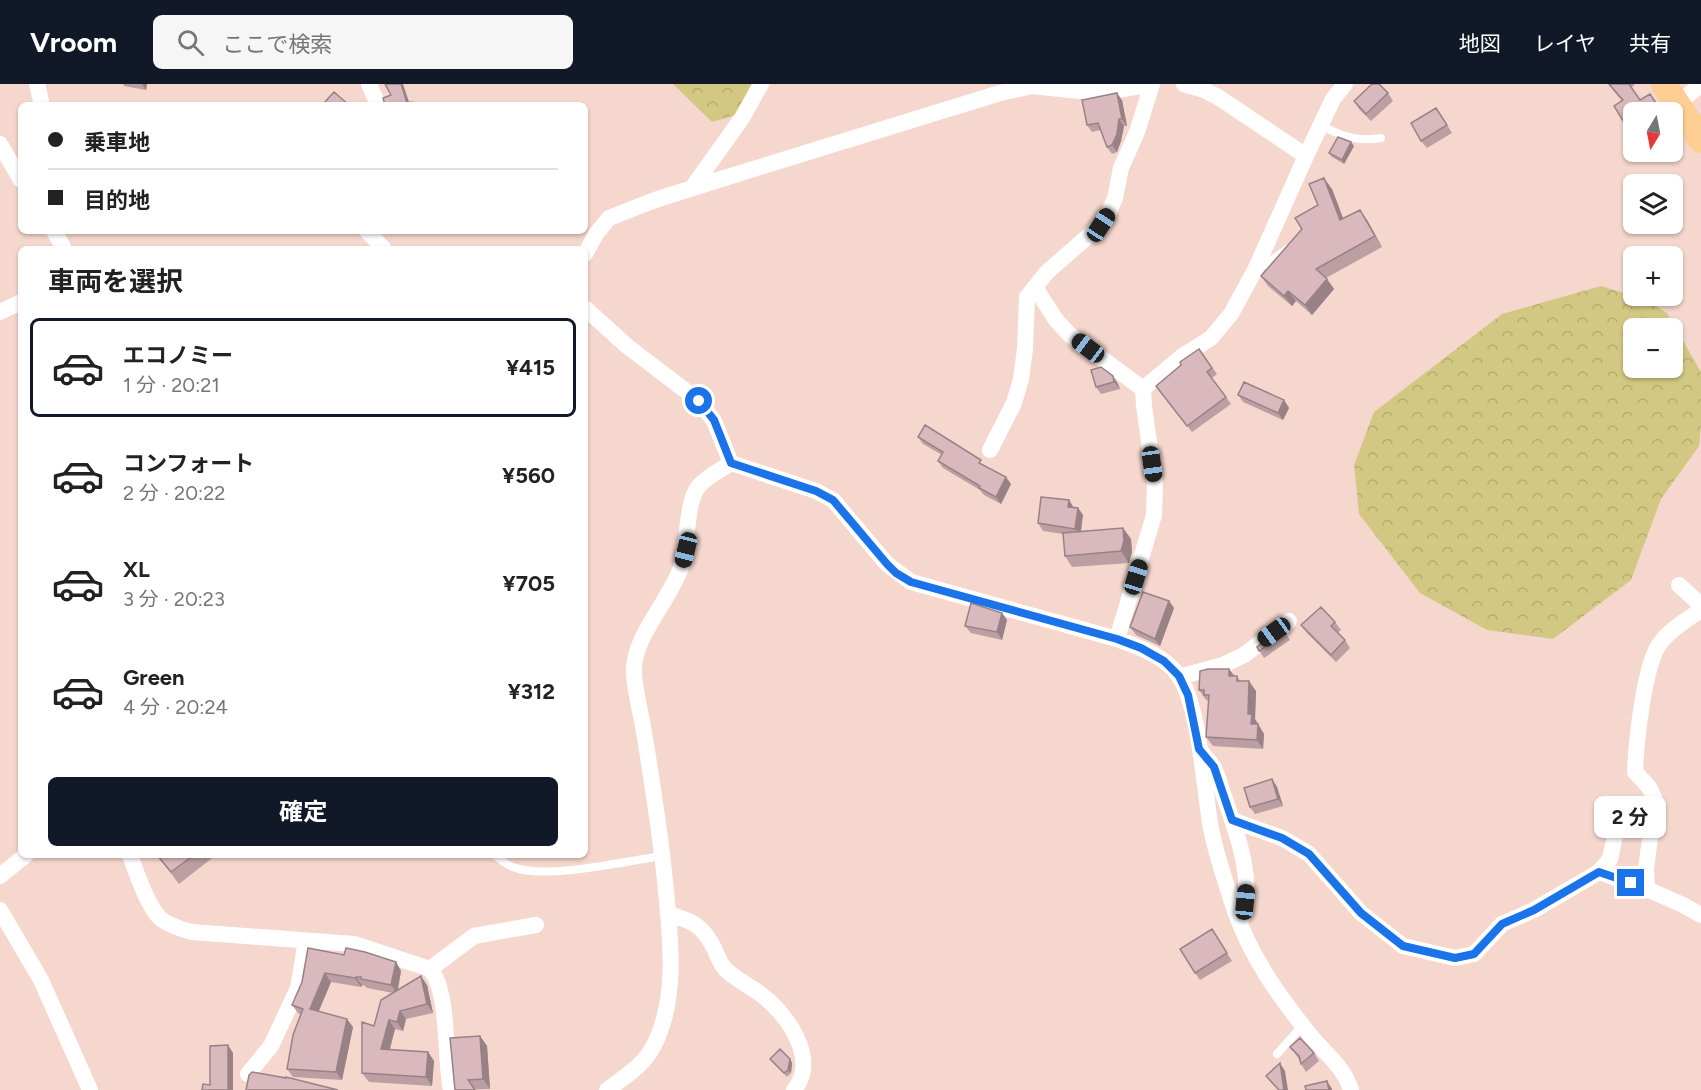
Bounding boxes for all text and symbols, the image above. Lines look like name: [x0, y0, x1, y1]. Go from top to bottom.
search box: [153, 15, 573, 69]
text: Vroom: [30, 25, 117, 59]
icon: search: [174, 26, 207, 59]
text: ここで検索: [222, 31, 332, 58]
text: 地図: [1459, 31, 1501, 56]
text: レイヤ: [1534, 31, 1596, 56]
text: 共有: [1629, 31, 1671, 56]
north arrow: [1623, 102, 1683, 162]
map controls: [1623, 102, 1683, 378]
text: 乗車地: [84, 129, 150, 156]
button: layers: [1623, 174, 1683, 234]
text: 目的地: [84, 187, 150, 214]
car: [1084, 205, 1118, 245]
button: +: [1623, 246, 1683, 306]
text: 車両を選択: [48, 265, 183, 298]
button: −: [1623, 318, 1683, 378]
car: [1068, 330, 1108, 366]
icon: car: [51, 341, 105, 395]
text: エコノミー: [123, 342, 233, 369]
text: ¥415: [506, 354, 555, 381]
text: 1 分 · 20:21: [123, 373, 220, 397]
route start: [685, 387, 712, 414]
car: [1141, 445, 1163, 483]
icon: car: [51, 449, 105, 503]
text: コンフォート: [123, 450, 254, 477]
text: ¥560: [502, 462, 555, 489]
text: 2 分 · 20:22: [123, 481, 226, 505]
car: [673, 530, 699, 570]
text: XL: [123, 556, 150, 583]
icon: car: [51, 557, 105, 611]
car: [1122, 557, 1150, 597]
text: ¥705: [503, 570, 555, 597]
text: 3 分 · 20:23: [123, 587, 225, 611]
car: [1254, 614, 1294, 650]
text: Green: [123, 664, 185, 691]
icon: car: [51, 665, 105, 719]
text: ¥312: [508, 678, 555, 705]
text: 4 分 · 20:24: [123, 695, 228, 719]
button: 確定: [48, 777, 558, 846]
callout: 2 分: [1595, 796, 1667, 838]
text: 2 分: [1612, 805, 1648, 829]
route end: [1617, 869, 1644, 896]
car: [1234, 883, 1256, 921]

